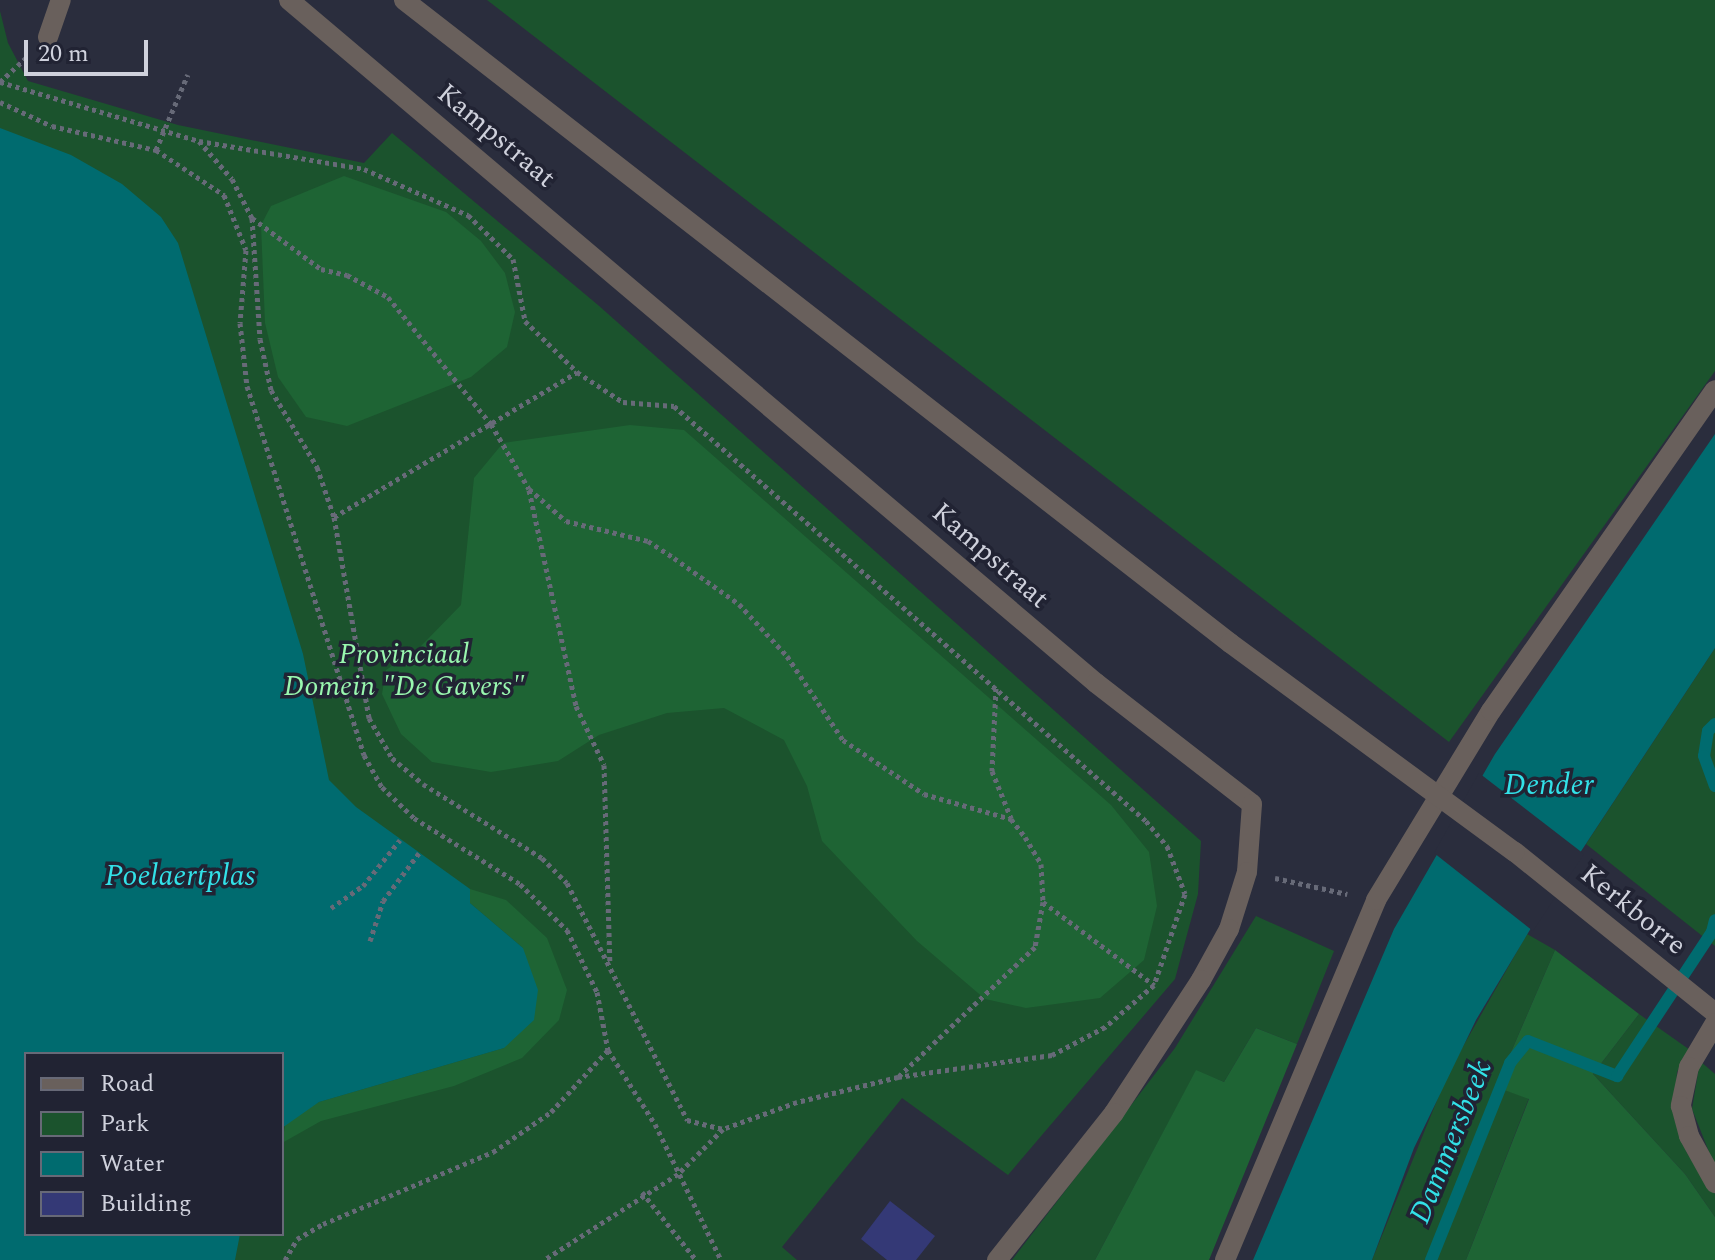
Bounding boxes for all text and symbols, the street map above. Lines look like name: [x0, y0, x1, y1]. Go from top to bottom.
scale bar: [28, 24, 152, 74]
text: 20 m: [38, 36, 89, 72]
street label: Kampstraat: [430, 77, 562, 195]
street label: Kampstraat: [925, 496, 1055, 616]
park label: Provinciaal Domein "De Gavers": [284, 638, 524, 704]
water label: Dender: [1504, 767, 1594, 803]
street label: Kerkborre: [1573, 857, 1693, 963]
water label: Poelaertplas: [105, 858, 255, 894]
legend: [24, 1052, 284, 1236]
water label: Dammersbeek: [1402, 1055, 1500, 1229]
text: Road: [100, 1066, 154, 1102]
text: Park: [100, 1106, 150, 1142]
text: Water: [100, 1146, 164, 1182]
text: Building: [100, 1186, 192, 1222]

